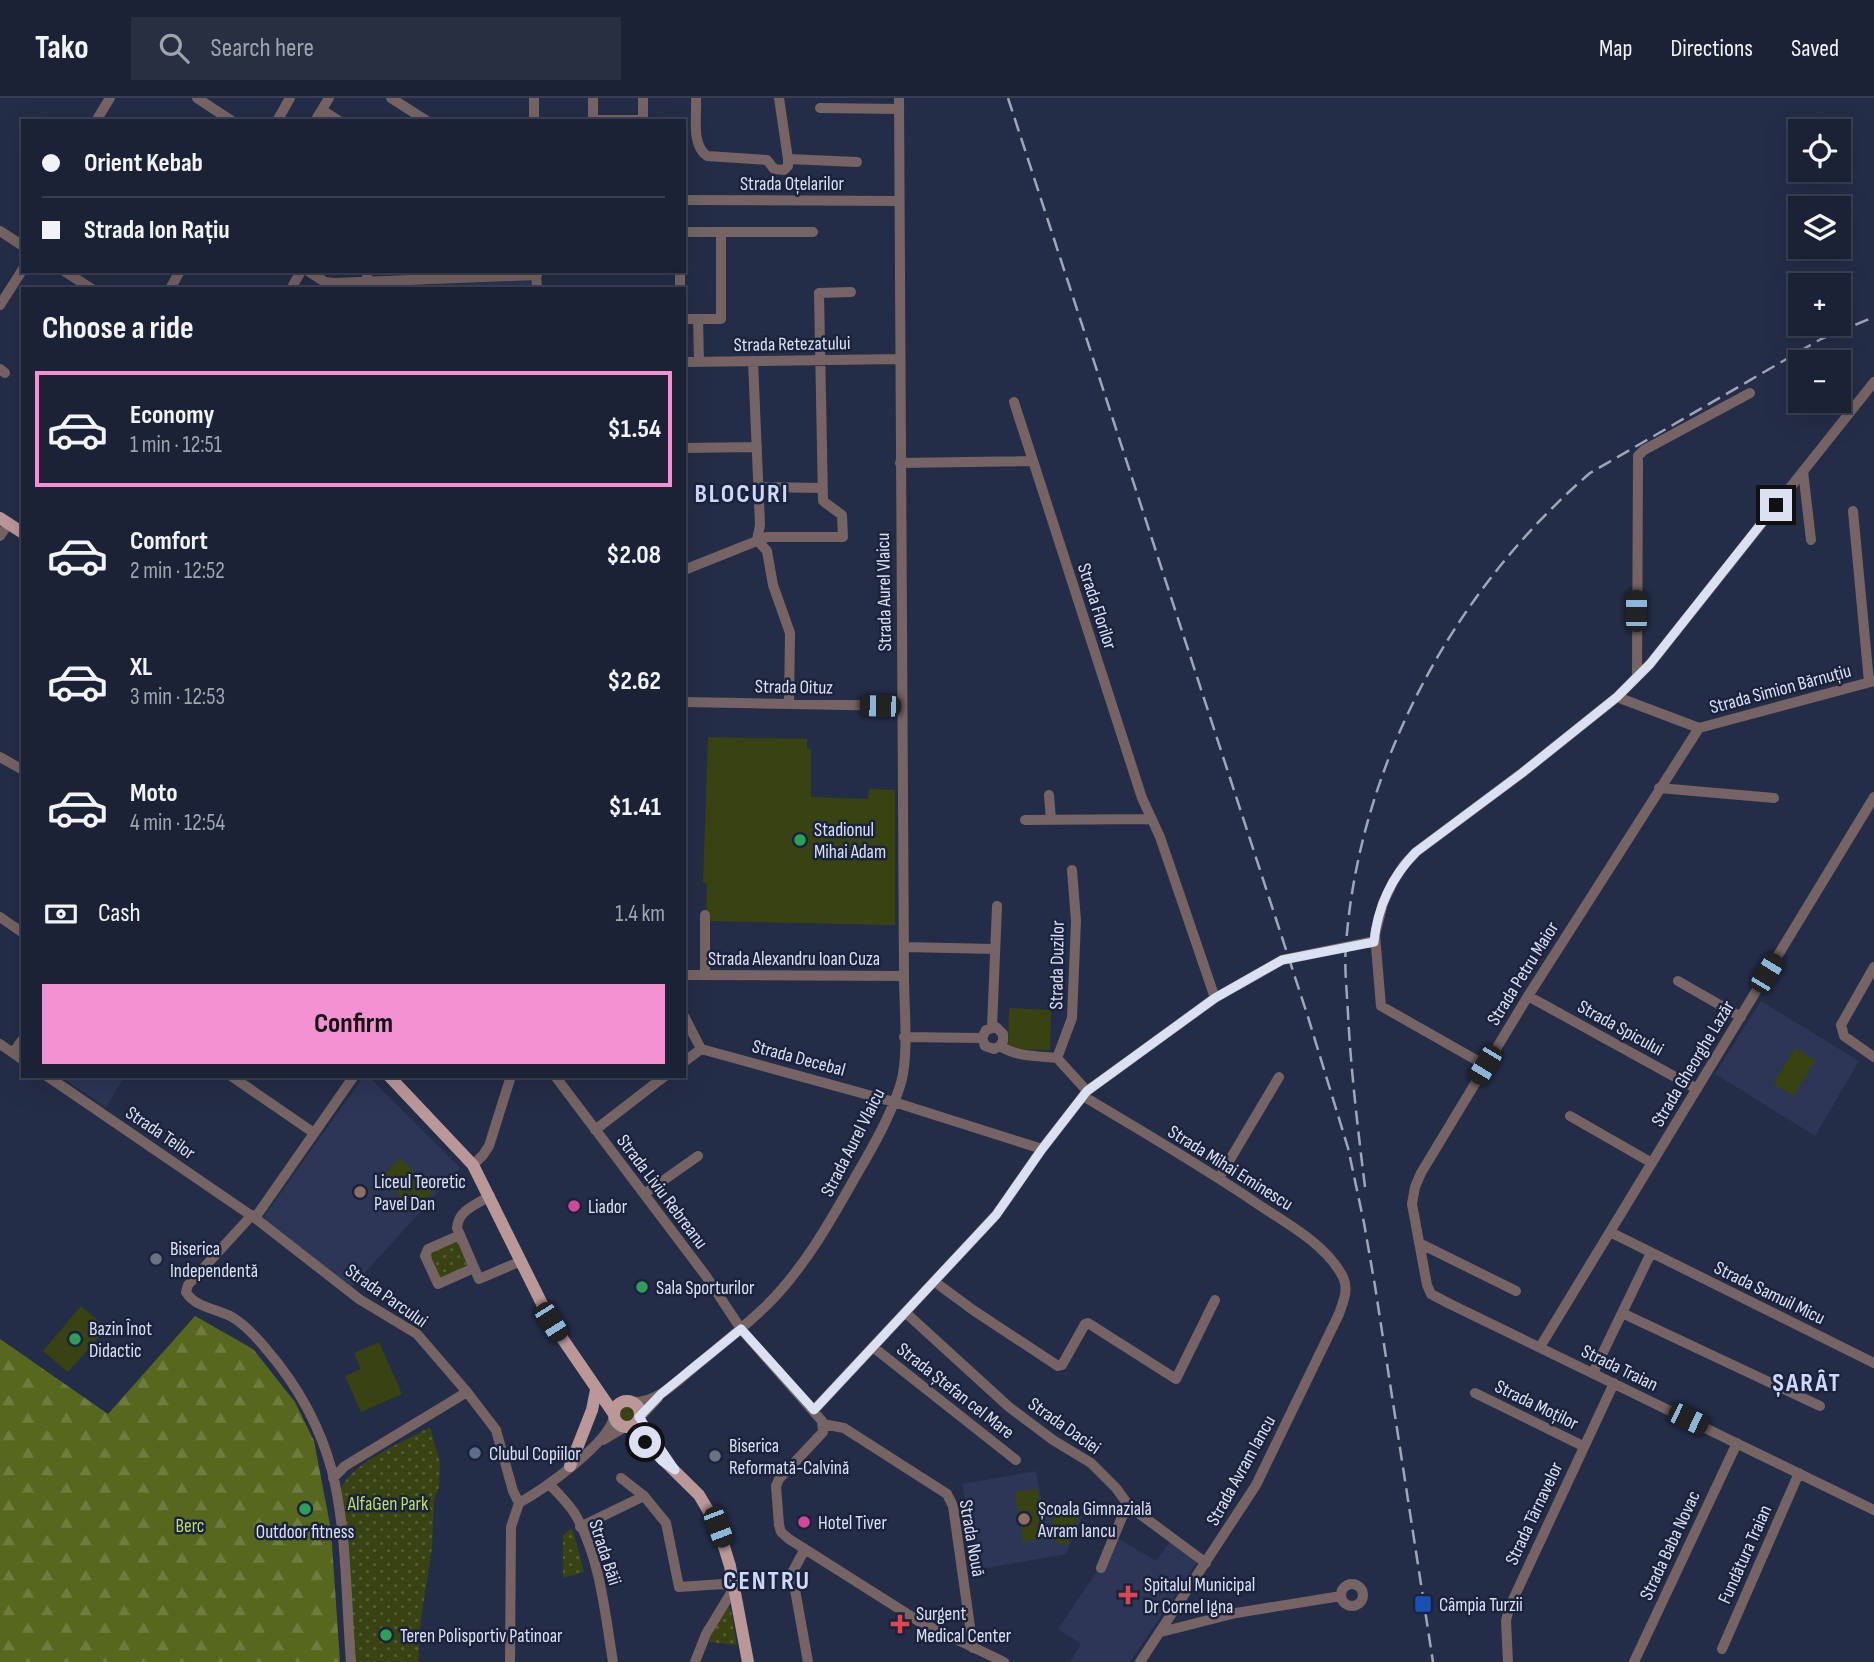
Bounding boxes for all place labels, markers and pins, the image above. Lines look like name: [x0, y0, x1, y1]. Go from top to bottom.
place label: Stadionul Mihai Adam: [814, 819, 886, 864]
marker: Stadionul Mihai Adam: [792, 832, 808, 848]
place label: Liceul Teoretic Pavel Dan: [374, 1171, 466, 1216]
marker: Liceul Teoretic Pavel Dan: [352, 1184, 368, 1200]
place label: Liador: [588, 1196, 628, 1219]
marker: Liador: [566, 1198, 582, 1214]
place label: Biserica Independentă: [170, 1238, 258, 1283]
marker: Biserica Independentă: [148, 1251, 164, 1267]
place label: Sala Sporturilor: [656, 1277, 755, 1300]
marker: Sala Sporturilor: [634, 1279, 650, 1295]
place label: Bazin Înot Didactic: [89, 1318, 152, 1363]
marker: Bazin Înot Didactic: [67, 1331, 83, 1347]
place label: Biserica Reformată-Calvină: [729, 1435, 849, 1480]
place label: Clubul Copiilor: [489, 1443, 581, 1466]
marker: Clubul Copiilor: [467, 1445, 483, 1461]
marker: Biserica Reformată-Calvină: [707, 1448, 723, 1464]
place label: Școala Gimnazială Avram Iancu: [1037, 1498, 1152, 1543]
marker: Outdoor fitness: [297, 1501, 313, 1517]
marker: Școala Gimnazială Avram Iancu: [1016, 1511, 1032, 1527]
place label: Hotel Tiver: [818, 1512, 887, 1535]
marker: Hotel Tiver: [796, 1514, 812, 1530]
place label: Outdoor fitness: [256, 1521, 354, 1544]
place label: Spitalul Municipal Dr Cornel Igna: [1144, 1574, 1255, 1619]
marker: Spitalul Municipal Dr Cornel Igna: [1118, 1585, 1138, 1605]
marker: Câmpia Turzii: [1413, 1594, 1433, 1614]
place label: Câmpia Turzii: [1439, 1594, 1523, 1617]
place label: Surgent Medical Center: [916, 1603, 1012, 1648]
marker: Surgent Medical Center: [890, 1614, 910, 1634]
place label: Teren Polisportiv Patinoar: [400, 1625, 563, 1648]
marker: Teren Polisportiv Patinoar: [378, 1627, 394, 1643]

